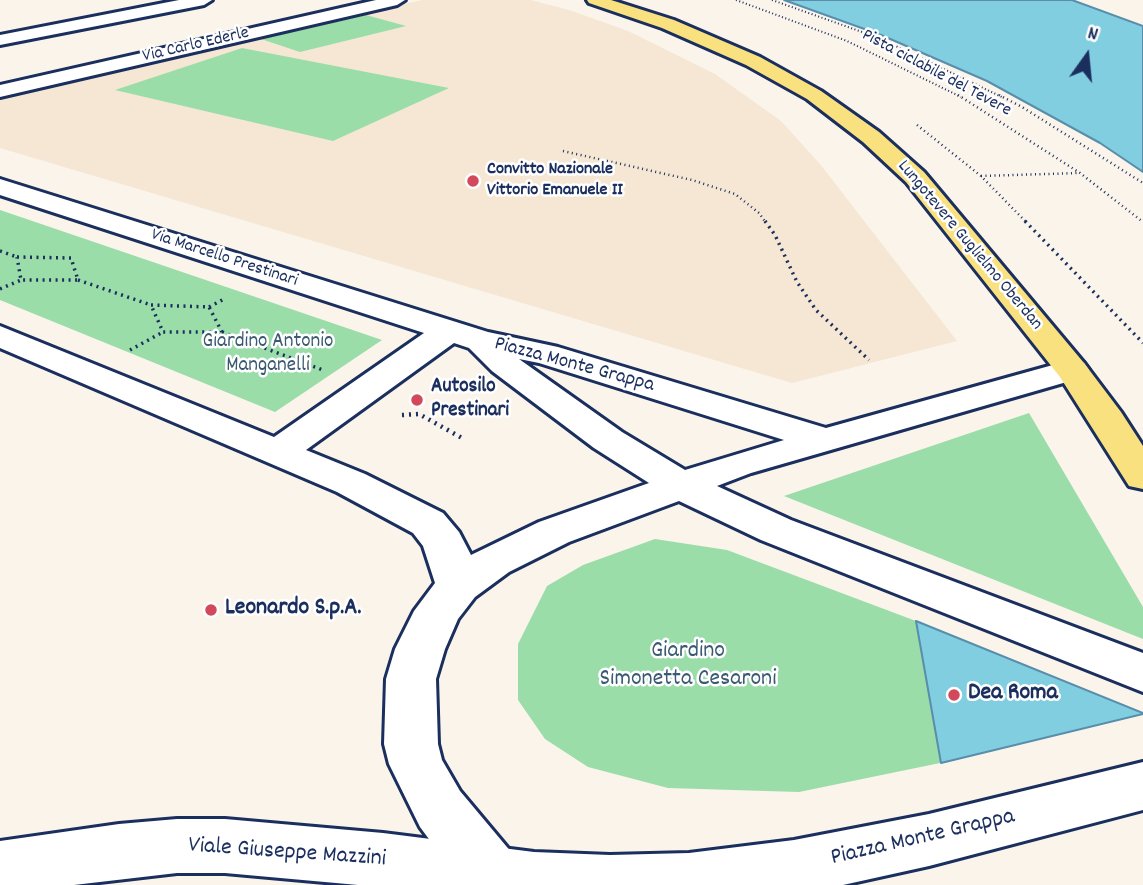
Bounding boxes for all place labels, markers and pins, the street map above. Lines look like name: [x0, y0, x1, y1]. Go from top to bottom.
place label: Convitto Nazionale Vittorio Emanuele II: [487, 160, 623, 202]
marker: Convitto Nazionale Vittorio Emanuele II: [465, 173, 481, 189]
place label: Autosilo Prestinari: [431, 375, 509, 425]
marker: Autosilo Prestinari: [409, 392, 425, 408]
place label: Leonardo S.p.A.: [225, 596, 361, 624]
marker: Leonardo S.p.A.: [203, 602, 219, 618]
place label: Dea Roma: [968, 681, 1058, 709]
marker: Dea Roma: [946, 687, 962, 703]

